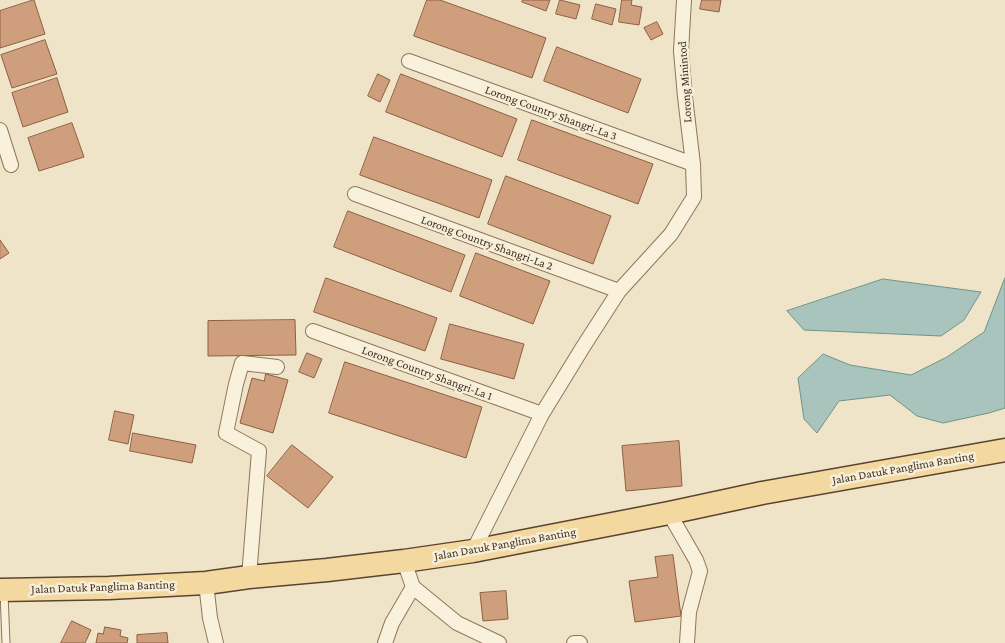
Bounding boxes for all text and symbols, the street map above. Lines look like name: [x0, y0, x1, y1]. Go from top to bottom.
street label: Lorong Minintod: [675, 41, 695, 123]
street label: Lorong Country Shangri-La 3: [483, 82, 619, 144]
street label: Lorong Country Shangri-La 2: [419, 212, 555, 274]
street label: Lorong Country Shangri-La 1: [360, 343, 494, 403]
street label: Jalan Datuk Panglima Banting: [831, 448, 975, 488]
street label: Jalan Datuk Panglima Banting: [433, 524, 577, 564]
street label: Jalan Datuk Panglima Banting: [31, 577, 175, 597]

